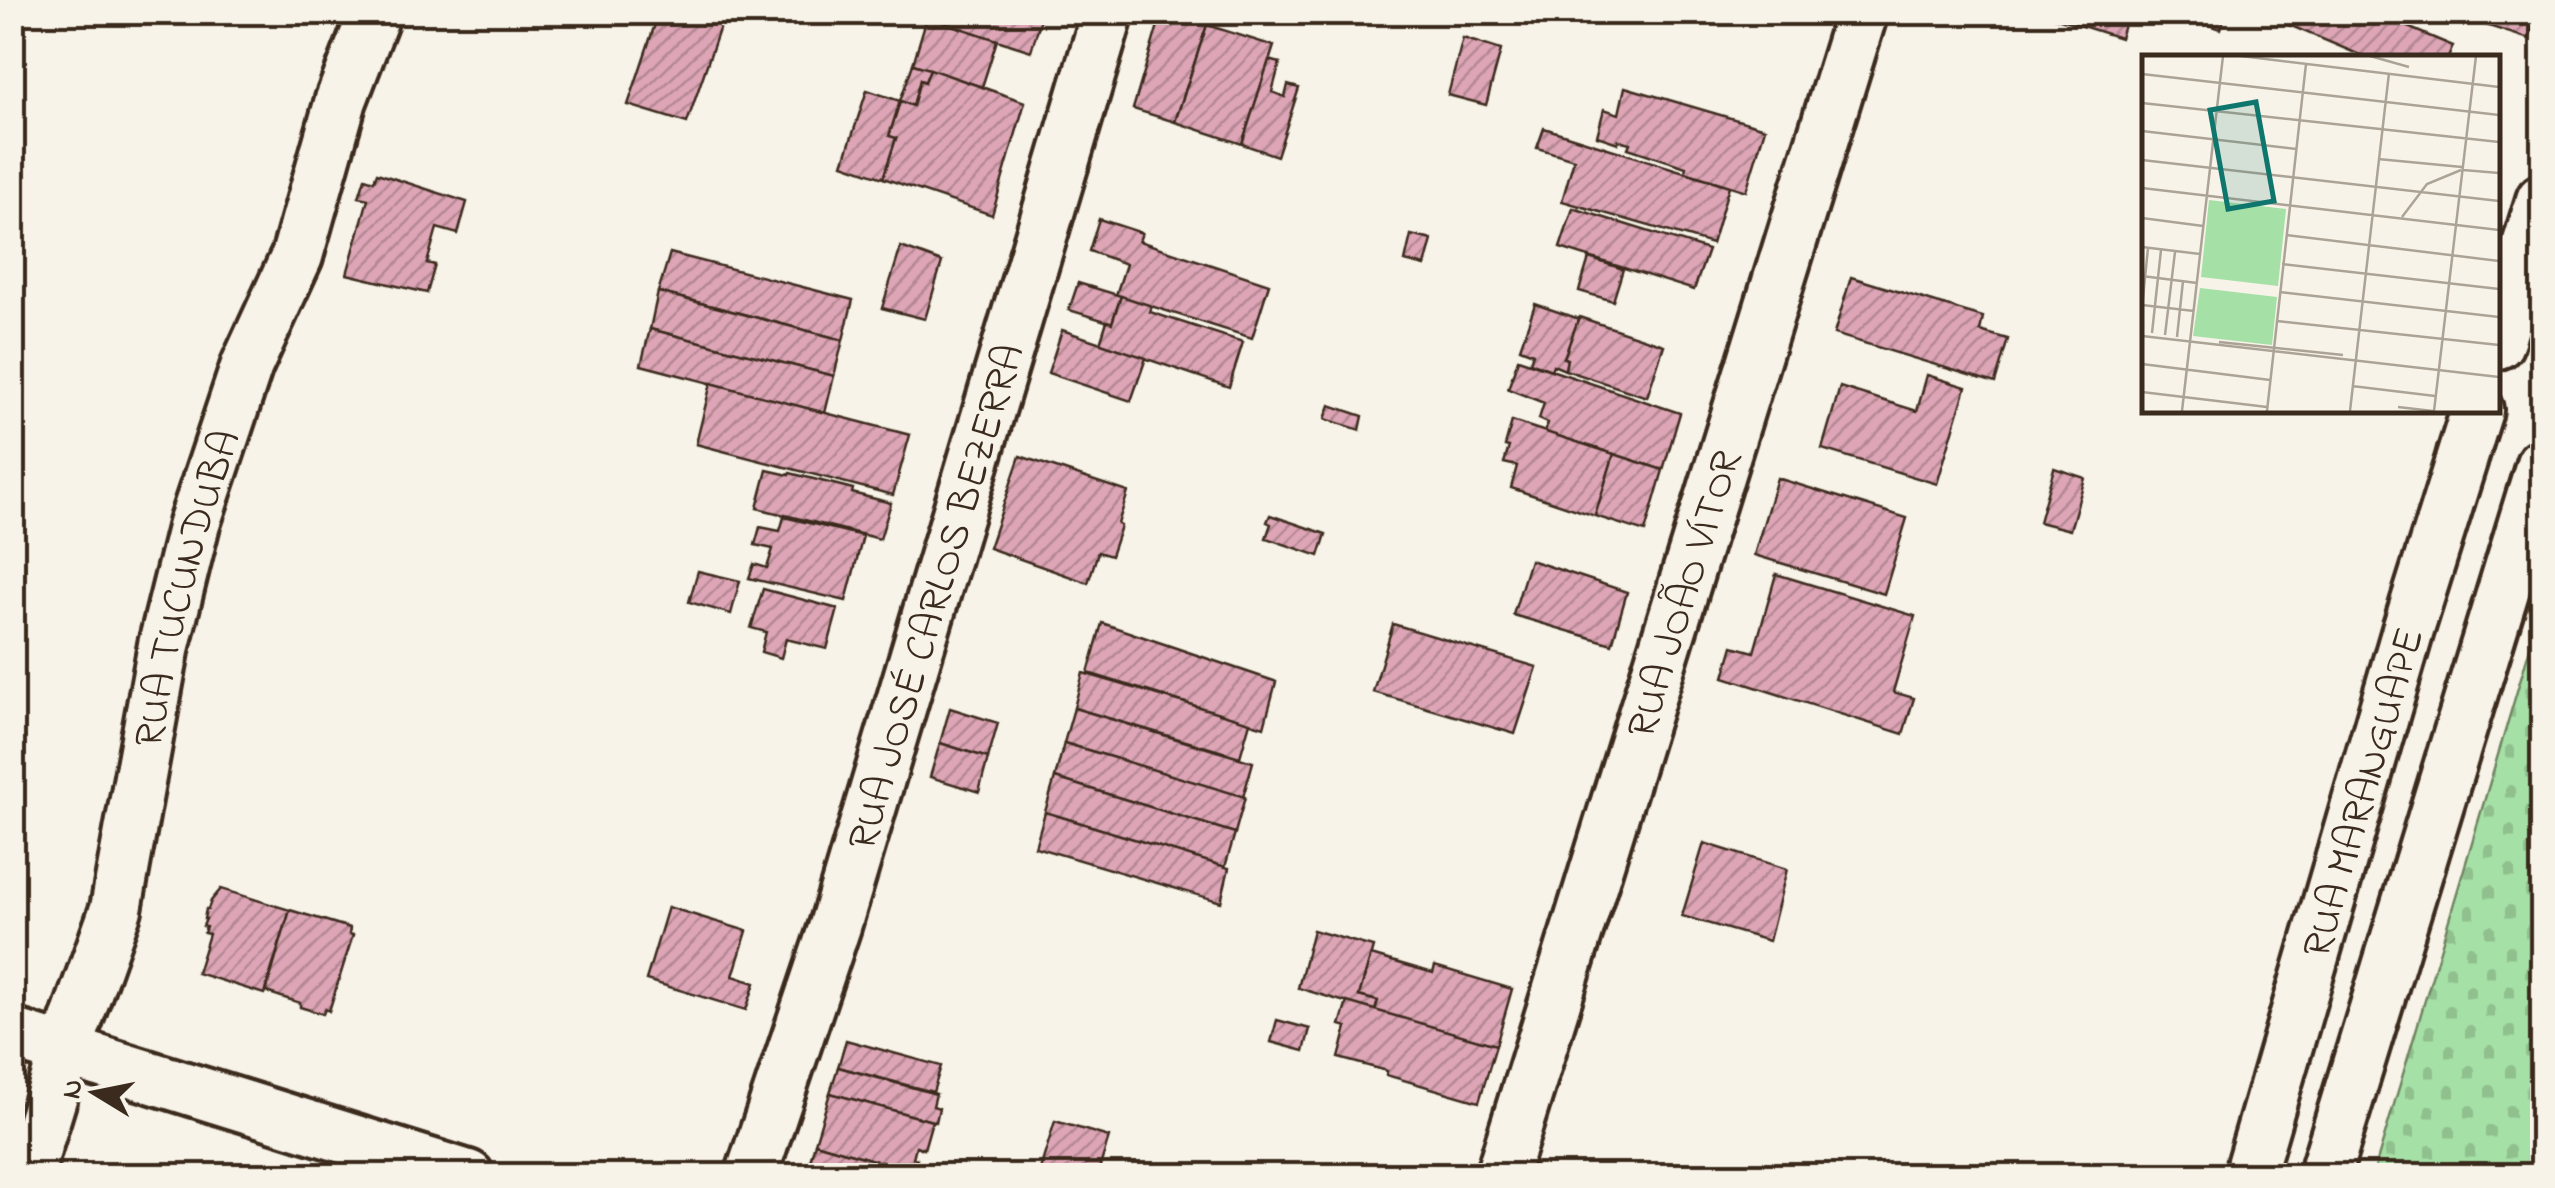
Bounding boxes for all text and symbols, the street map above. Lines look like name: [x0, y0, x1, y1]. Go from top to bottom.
inset map: [2142, 55, 2500, 412]
street label: RUA JOSÉ CARLOS BEZERRA: [833, 337, 1042, 858]
street label: RUA TUCUNDUBA: [120, 422, 258, 753]
street label: RUA JOÃO VÍTOR: [1613, 443, 1759, 746]
street label: RUA MARANGUAPE: [2288, 621, 2442, 965]
north arrow: [45, 1043, 145, 1143]
text: N: [52, 1076, 96, 1102]

